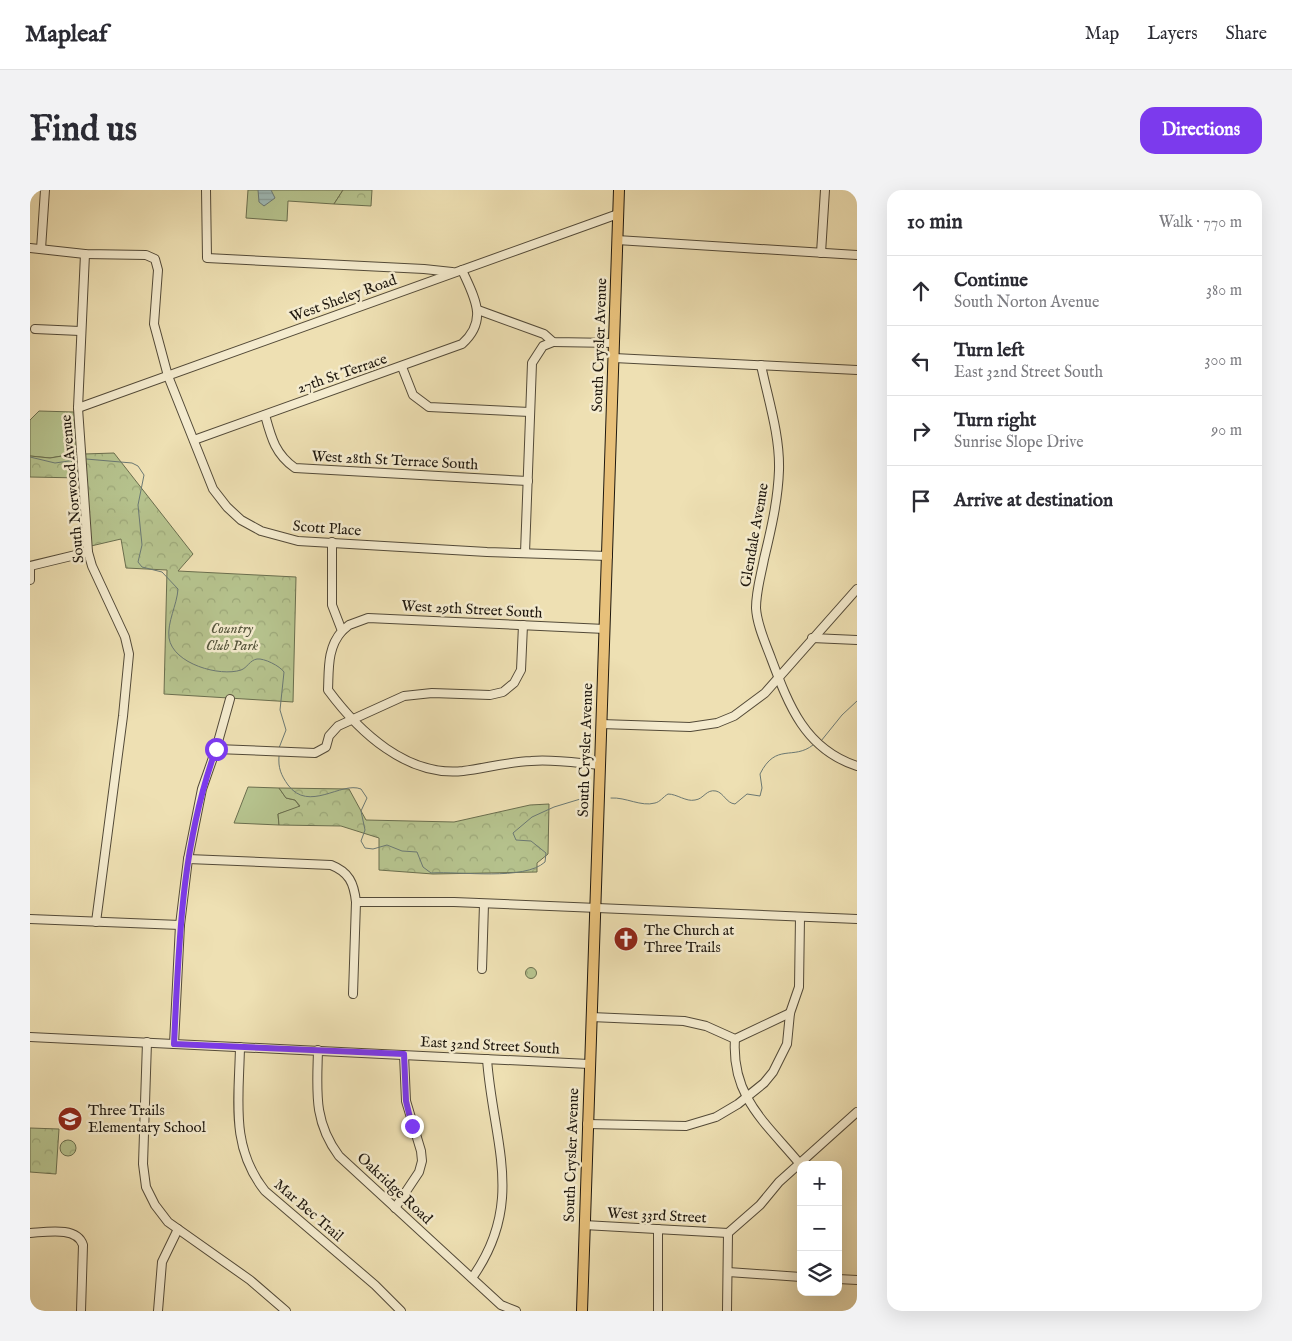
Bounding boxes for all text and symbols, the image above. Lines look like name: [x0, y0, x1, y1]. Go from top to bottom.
text: Mapleaf: [25, 19, 107, 50]
text: Map: [1085, 23, 1119, 46]
text: Layers: [1147, 23, 1198, 46]
text: Share: [1226, 23, 1267, 46]
button: Directions: [1140, 107, 1262, 154]
text: Find us: [30, 108, 137, 153]
text: 10 min: [907, 209, 963, 236]
text: Walk · 770 m: [1159, 213, 1242, 233]
text: Continue: [954, 269, 1028, 293]
street label: West Sheley Road: [287, 270, 400, 327]
street label: South Crysler Avenue: [588, 277, 611, 412]
icon: ahead: [907, 277, 935, 305]
text: 380 m: [1206, 281, 1242, 301]
text: South Norton Avenue: [954, 293, 1099, 313]
text: Turn left: [954, 339, 1025, 363]
icon: left: [907, 347, 935, 375]
street label: 27th St Terrace: [295, 349, 390, 398]
text: 300 m: [1204, 351, 1242, 371]
text: East 32nd Street South: [954, 363, 1103, 383]
text: Turn right: [954, 409, 1036, 433]
street label: South Norwood Avenue: [57, 414, 88, 564]
icon: right: [907, 417, 935, 445]
text: 90 m: [1211, 421, 1242, 441]
text: Sunrise Slope Drive: [954, 433, 1084, 453]
street label: West 28th St Terrace South: [311, 447, 479, 474]
street label: Glendale Avenue: [736, 481, 773, 589]
icon: arrive: [907, 487, 935, 515]
text: Arrive at destination: [954, 489, 1113, 513]
street label: Scott Place: [292, 517, 362, 540]
street label: West 29th Street South: [401, 596, 543, 623]
park label: Country Club Park: [206, 619, 258, 655]
street label: South Crysler Avenue: [574, 682, 597, 817]
route start: [205, 738, 228, 761]
place label: The Church at Three Trails: [644, 921, 734, 957]
church icon: The Church at Three Trails: [613, 926, 639, 952]
street label: East 32nd Street South: [420, 1032, 560, 1059]
street label: South Crysler Avenue: [560, 1087, 583, 1222]
place label: Three Trails Elementary School: [88, 1101, 207, 1137]
school or university icon: Three Trails Elementary School: [57, 1106, 83, 1132]
route end: [401, 1115, 424, 1138]
street label: Oakridge Road: [353, 1148, 437, 1229]
map controls: [797, 1161, 842, 1296]
button: +: [797, 1161, 842, 1206]
street label: Mar Bec Trail: [270, 1175, 348, 1246]
street label: West 33rd Street: [607, 1203, 707, 1228]
button: −: [797, 1206, 842, 1251]
button: layers: [797, 1251, 842, 1296]

